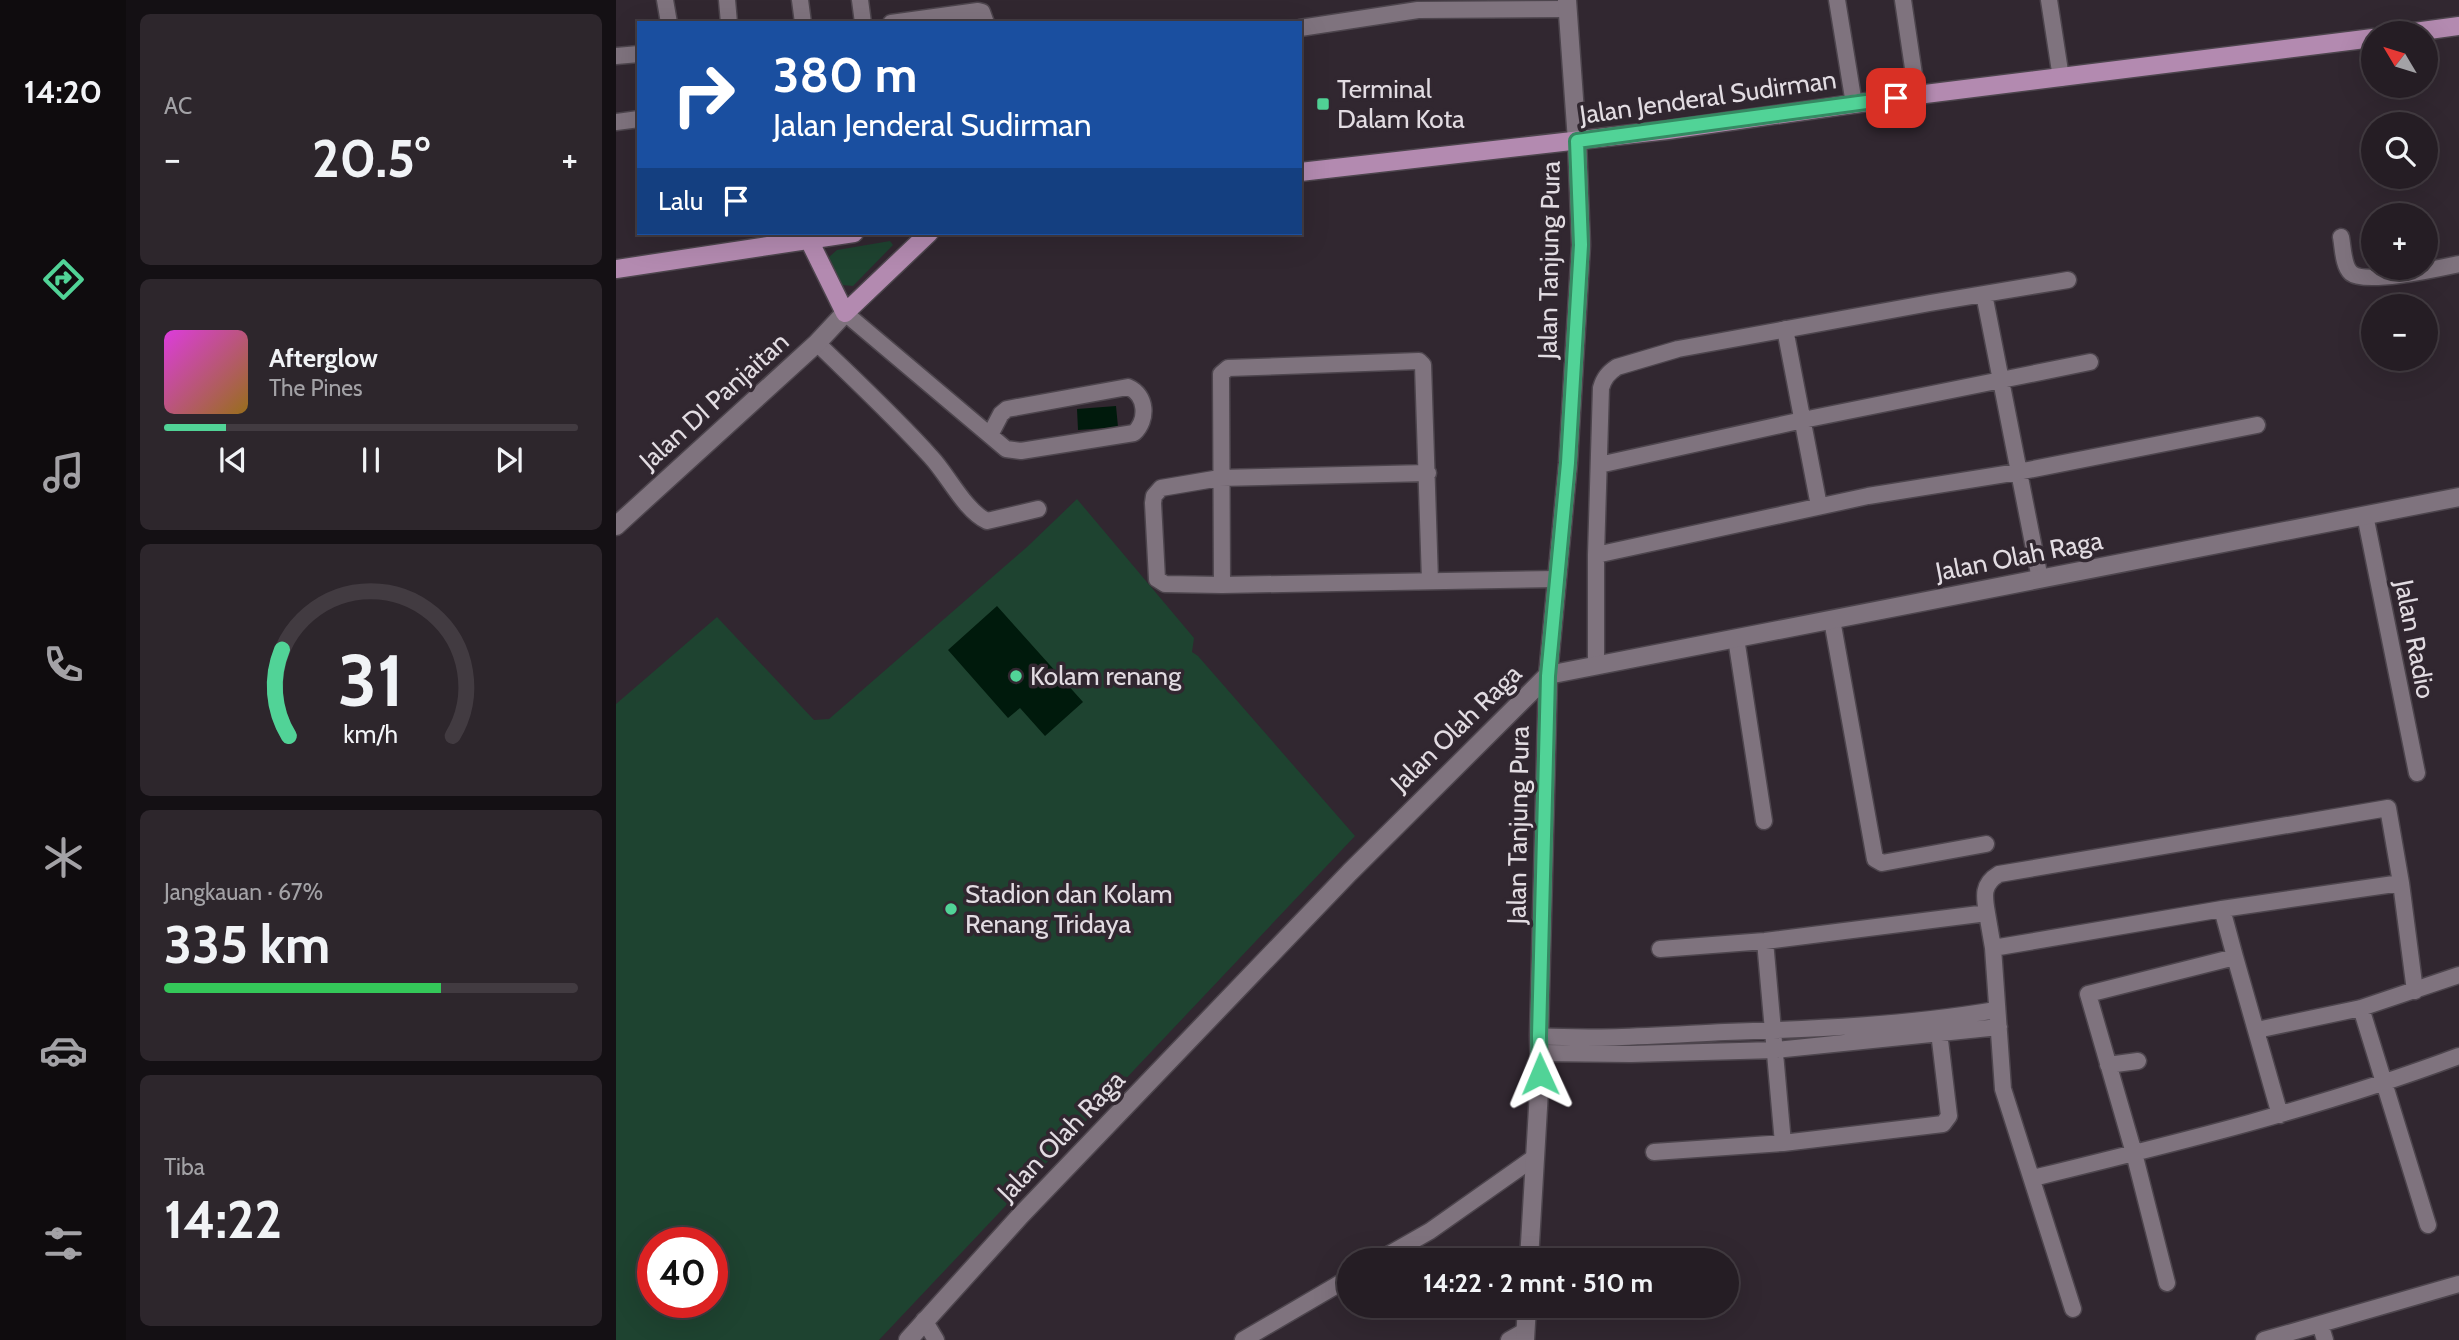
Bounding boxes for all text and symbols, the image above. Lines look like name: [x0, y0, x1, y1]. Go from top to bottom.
north arrow: [2361, 21, 2438, 98]
map controls: [2361, 21, 2438, 371]
text: 380 m: [773, 45, 917, 104]
icon: right: [658, 49, 749, 140]
street label: Jalan Jenderal Sudirman: [1577, 63, 1838, 131]
pin: [1866, 68, 1926, 128]
text: 14:20: [24, 72, 102, 111]
place label: Terminal Dalam Kota: [1337, 73, 1465, 135]
icon: arrive: [1877, 79, 1915, 117]
text: AC: [164, 92, 192, 120]
marker: Terminal Dalam Kota: [1315, 96, 1331, 112]
text: Jalan Jenderal Sudirman: [773, 105, 1092, 144]
button: search: [2361, 112, 2438, 189]
text: 20.5°: [312, 127, 430, 190]
text: −: [164, 135, 181, 182]
text: +: [561, 135, 578, 182]
street label: Jalan Tanjung Pura: [1531, 160, 1567, 360]
icon: arrive: [717, 182, 755, 220]
text: Lalu: [658, 185, 703, 217]
button: +: [2361, 203, 2438, 280]
icon: directions: [39, 255, 88, 304]
button: −: [2361, 294, 2438, 371]
street label: Jalan DI Panjaitan: [632, 326, 795, 477]
text: Afterglow: [269, 342, 378, 374]
text: The Pines: [269, 374, 363, 402]
icon: previous: [214, 441, 252, 479]
icon: pause: [352, 441, 390, 479]
icon: next: [490, 441, 528, 479]
icon: music: [39, 448, 88, 497]
street label: Jalan Olah Raga: [1932, 524, 2106, 588]
street label: Jalan Radio: [2388, 576, 2442, 701]
text: 31: [338, 636, 404, 724]
icon: phone: [39, 640, 88, 689]
street label: Jalan Olah Raga: [1383, 657, 1529, 799]
place label: Kolam renang: [1030, 660, 1182, 692]
marker: Kolam renang: [1008, 668, 1024, 684]
text: km/h: [344, 719, 398, 749]
street label: Jalan Tanjung Pura: [1500, 725, 1536, 925]
icon: climate: [39, 833, 88, 882]
text: Jangkauan · 67%: [164, 878, 323, 906]
place label: Stadion dan Kolam Renang Tridaya: [965, 878, 1173, 940]
marker: Stadion dan Kolam Renang Tridaya: [943, 901, 959, 917]
text: 335 km: [164, 913, 330, 976]
icon: car: [39, 1026, 88, 1075]
position arrow: [1503, 1037, 1577, 1111]
street label: Jalan Olah Raga: [990, 1063, 1132, 1209]
text: Tiba: [164, 1153, 205, 1181]
text: 14:22: [164, 1188, 282, 1251]
icon: filters: [39, 1219, 88, 1268]
speed limit sign: 40: [637, 1227, 728, 1318]
text: 14:22 · 2 mnt · 510 m: [1423, 1267, 1653, 1299]

